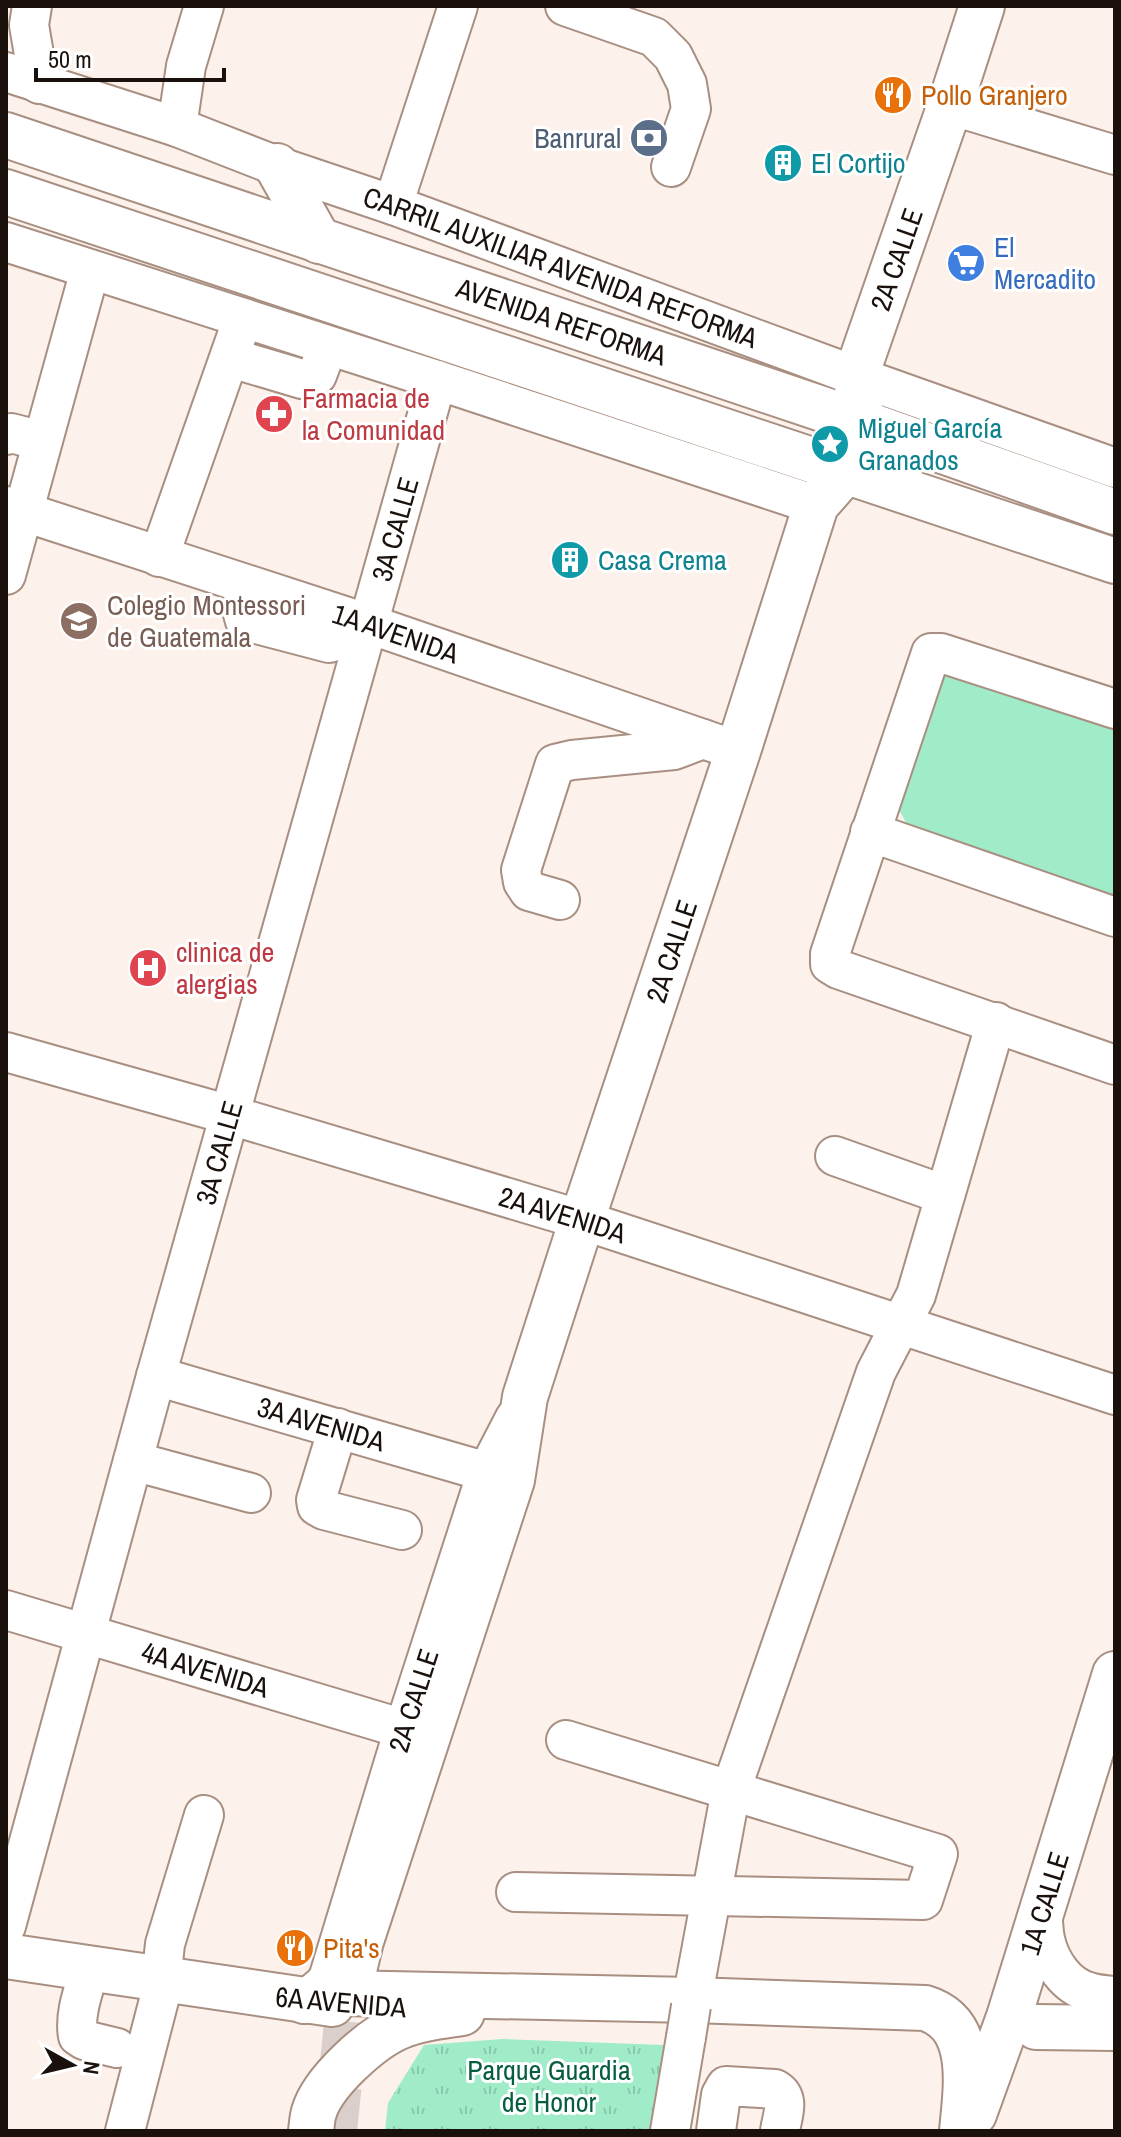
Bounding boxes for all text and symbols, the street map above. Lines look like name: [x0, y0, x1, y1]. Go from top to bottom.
scale bar: [36, 32, 224, 82]
text: 50 m: [48, 43, 92, 75]
restaurant icon: Pollo Granjero: [872, 74, 914, 116]
place label: Pollo Granjero: [921, 76, 1068, 114]
bank icon: Banrural: [628, 117, 670, 159]
place label: Banrural: [534, 119, 621, 157]
building icon: El Cortijo: [762, 142, 804, 184]
place label: El Cortijo: [811, 144, 905, 182]
street label: CARRIL AUXILIAR AVENIDA REFORMA: [357, 180, 765, 356]
street label: 2A CALLE: [861, 203, 932, 316]
place label: El Mercadito: [994, 228, 1096, 298]
supermarket icon: El Mercadito: [945, 242, 987, 284]
street label: AVENIDA REFORMA: [451, 270, 671, 374]
place label: Farmacia de la Comunidad: [302, 379, 445, 449]
pharmacy icon: Farmacia de la Comunidad: [253, 393, 295, 435]
place label: Miguel García Granados: [858, 409, 1002, 479]
place icon: Miguel García Granados: [809, 423, 851, 465]
street label: 3A CALLE: [362, 473, 428, 585]
building icon: Casa Crema: [549, 539, 591, 581]
place label: Casa Crema: [598, 541, 727, 579]
place label: Colegio Montessori de Guatemala: [107, 586, 306, 656]
street label: 1A AVENIDA: [328, 594, 465, 673]
school or university icon: Colegio Montessori de Guatemala: [58, 600, 100, 642]
street label: 2A CALLE: [637, 895, 706, 1008]
place label: clinica de alergias: [176, 933, 274, 1003]
hospital icon: clinica de alergias: [127, 947, 169, 989]
street label: 3A CALLE: [186, 1097, 252, 1209]
street label: 2A AVENIDA: [495, 1177, 632, 1252]
street label: 3A AVENIDA: [253, 1387, 390, 1461]
street label: 4A AVENIDA: [137, 1633, 274, 1707]
street label: 2A CALLE: [379, 1644, 448, 1756]
street label: 1A CALLE: [1010, 1847, 1078, 1960]
restaurant icon: Pita's: [274, 1927, 316, 1969]
place label: Pita's: [323, 1929, 380, 1967]
street label: 6A AVENIDA: [274, 1977, 409, 2027]
north arrow: [32, 2025, 112, 2105]
park label: Parque Guardia de Honor: [467, 2051, 631, 2121]
text: N: [76, 2059, 108, 2076]

